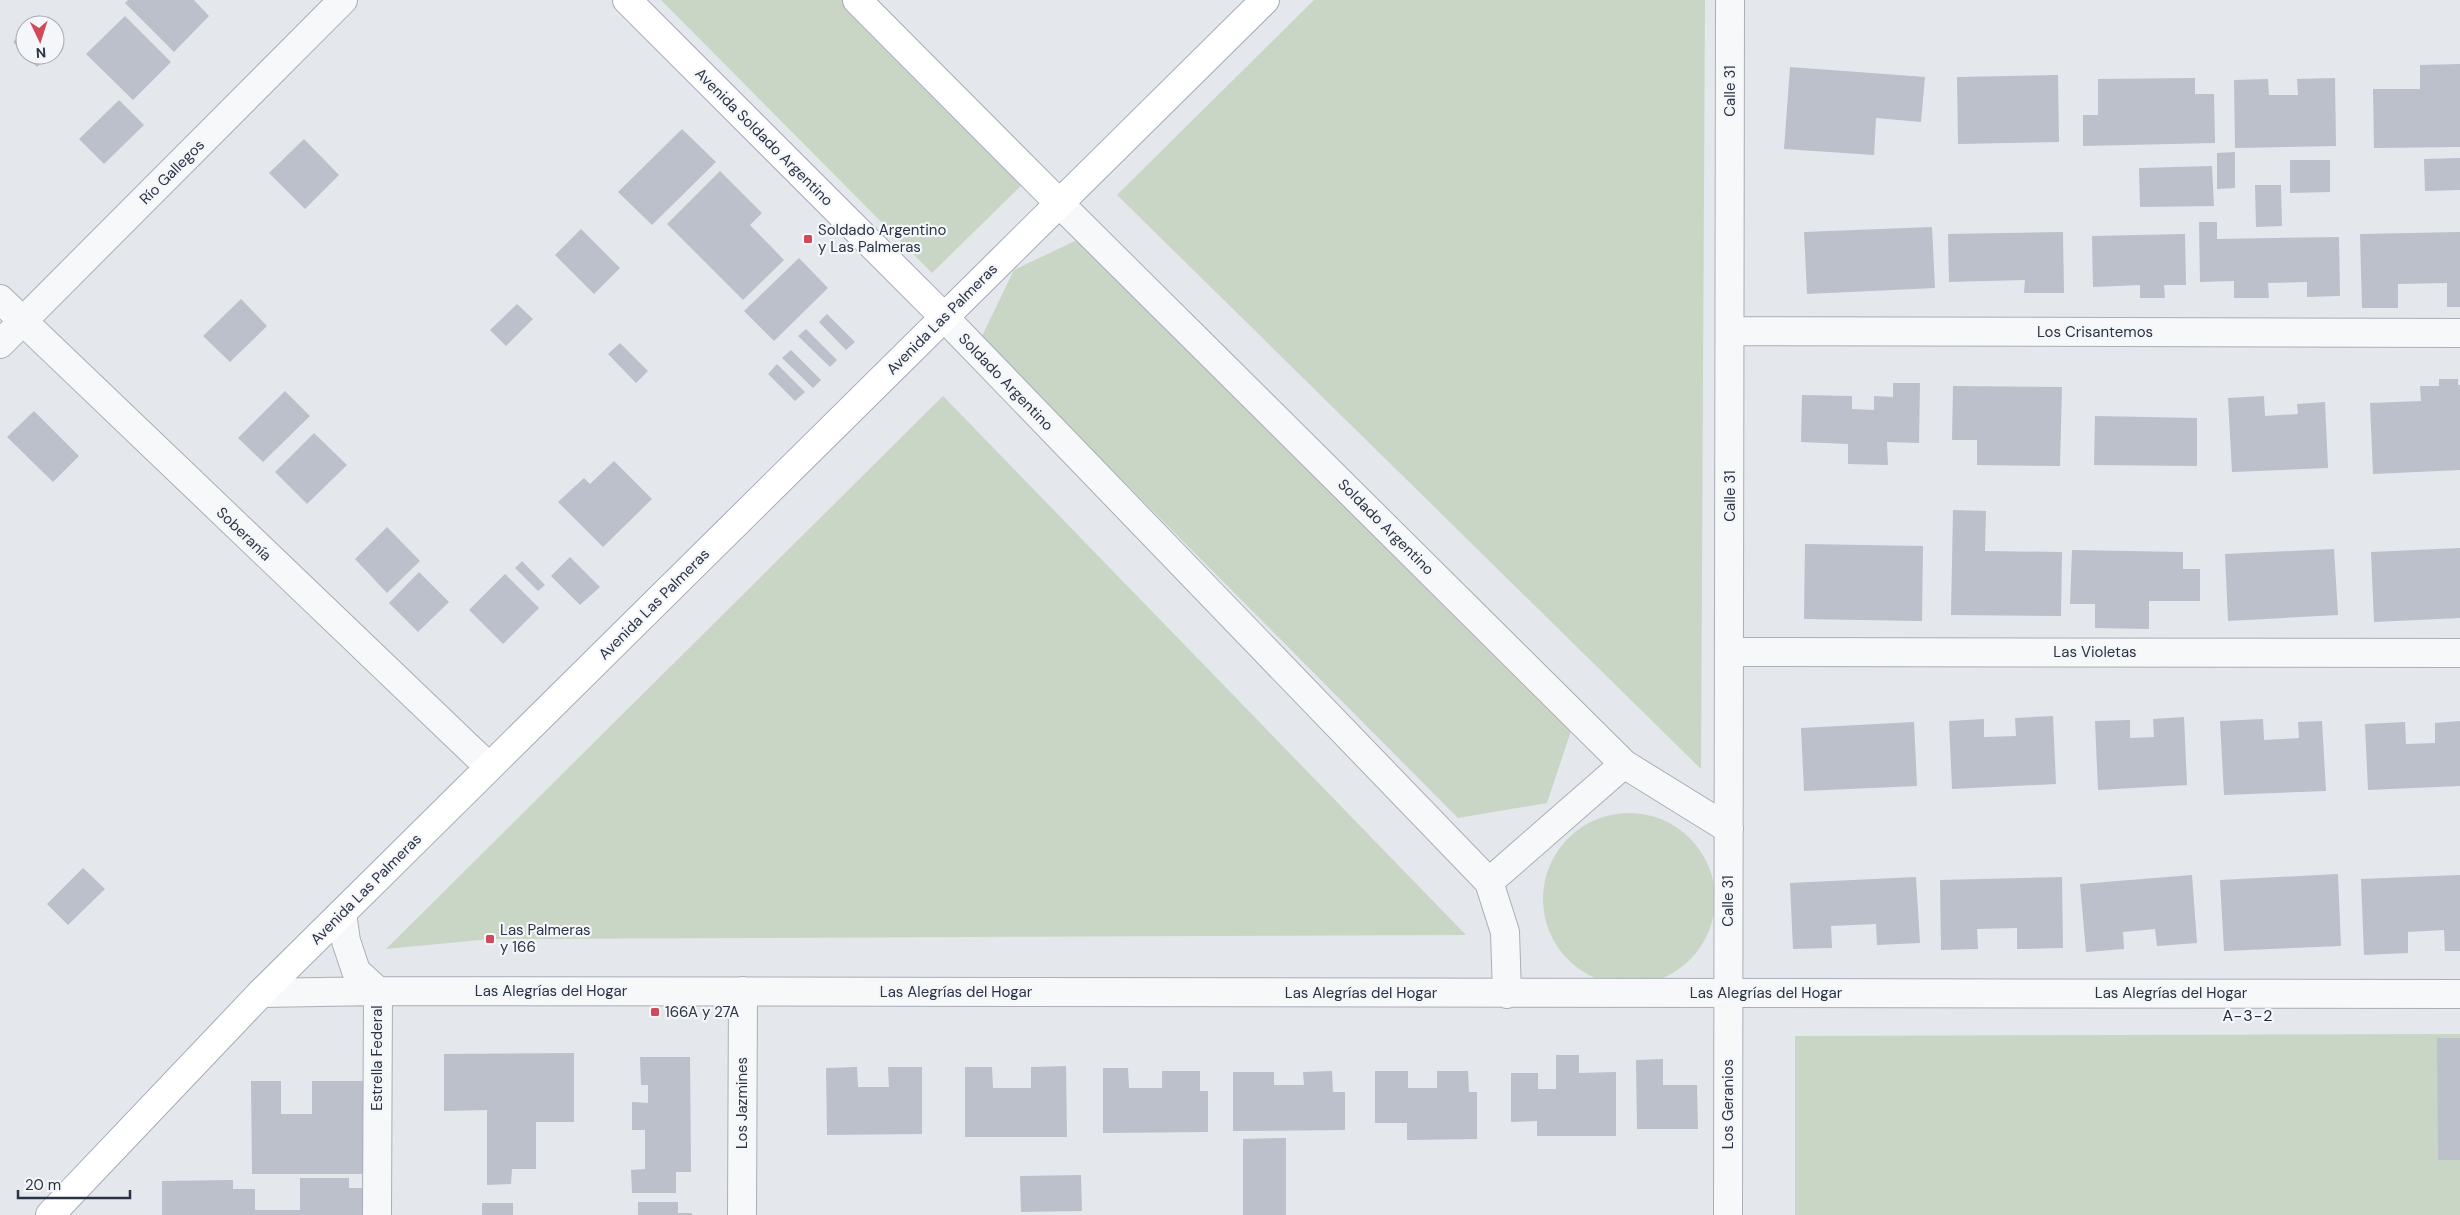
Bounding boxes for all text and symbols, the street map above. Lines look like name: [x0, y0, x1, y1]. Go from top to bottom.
north arrow: [15, 15, 65, 65]
text: N: [35, 44, 47, 62]
street label: Avenida Soldado Argentino: [691, 64, 837, 210]
street label: Calle 31: [1720, 65, 1740, 117]
street label: Río Gallegos: [135, 135, 209, 209]
place label: Soldado Argentino y Las Palmeras: [818, 220, 946, 257]
marker: Soldado Argentino y Las Palmeras: [802, 233, 814, 245]
street label: Avenida Las Palmeras: [882, 259, 1002, 379]
street label: Los Crisantemos: [2037, 322, 2153, 342]
street label: Soldado Argentino: [954, 329, 1058, 435]
street label: Calle 31: [1720, 470, 1740, 522]
street label: Soldado Argentino: [1334, 475, 1439, 580]
street label: Soberanía: [212, 503, 276, 565]
street label: Avenida Las Palmeras: [594, 544, 714, 664]
street label: Las Violetas: [2053, 642, 2137, 662]
street label: Avenida Las Palmeras: [306, 829, 426, 949]
street label: Calle 31: [1718, 875, 1738, 927]
place label: Las Palmeras y 166: [500, 920, 591, 957]
marker: Las Palmeras y 166: [484, 933, 496, 945]
street label: Las Alegrías del Hogar: [475, 981, 628, 1001]
street label: Las Alegrías del Hogar: [880, 982, 1033, 1002]
street label: Las Alegrías del Hogar: [1285, 983, 1438, 1003]
street label: Las Alegrías del Hogar: [1690, 983, 1843, 1003]
street label: Las Alegrías del Hogar: [2095, 983, 2248, 1003]
place label: 166A y 27A: [665, 1002, 739, 1022]
street label: Estrella Federal: [367, 1005, 387, 1111]
district label: A-3-2: [2222, 1005, 2274, 1026]
marker: 166A y 27A: [649, 1006, 661, 1018]
street label: Los Jazmines: [732, 1057, 752, 1149]
street label: Los Geranios: [1718, 1059, 1738, 1149]
scale bar: [18, 1168, 130, 1200]
text: 20 m: [25, 1175, 61, 1195]

